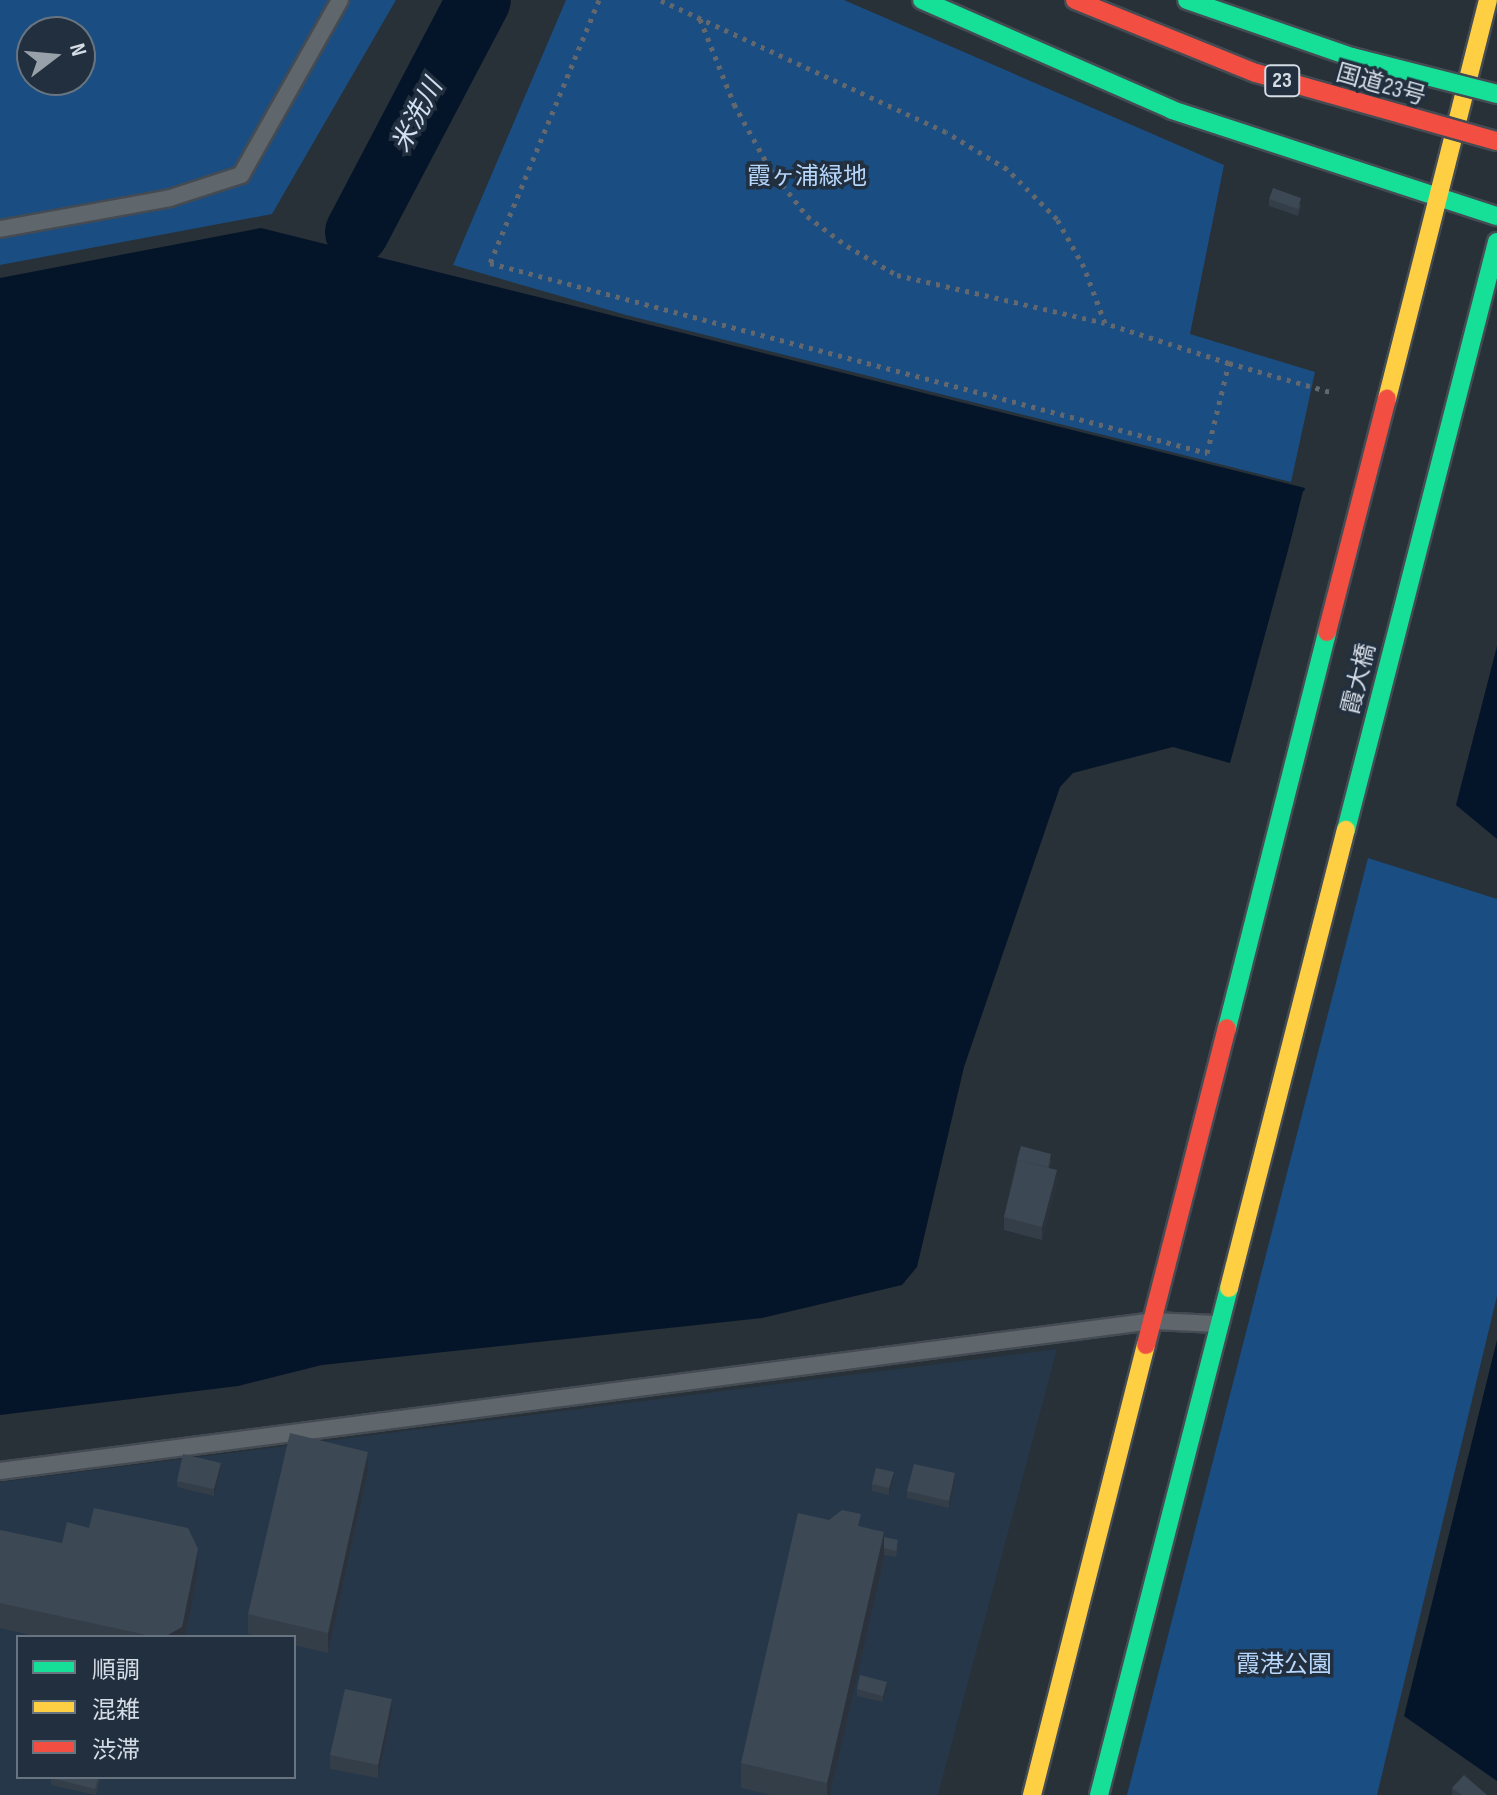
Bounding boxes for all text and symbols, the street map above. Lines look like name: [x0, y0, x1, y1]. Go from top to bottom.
north arrow: [16, 16, 96, 96]
text: N: [63, 40, 92, 59]
street label: 国道23号: [1333, 58, 1429, 112]
road number: 23: [1264, 63, 1300, 99]
water label: 米洗川: [386, 74, 450, 158]
park label: 霞ヶ浦緑地: [747, 163, 867, 191]
street label: 霞大橋: [1336, 641, 1382, 717]
legend: [16, 1635, 296, 1779]
park label: 霞港公園: [1236, 1651, 1332, 1679]
text: 順調: [92, 1656, 140, 1685]
text: 混雑: [92, 1696, 140, 1725]
text: 渋滞: [92, 1736, 140, 1765]

